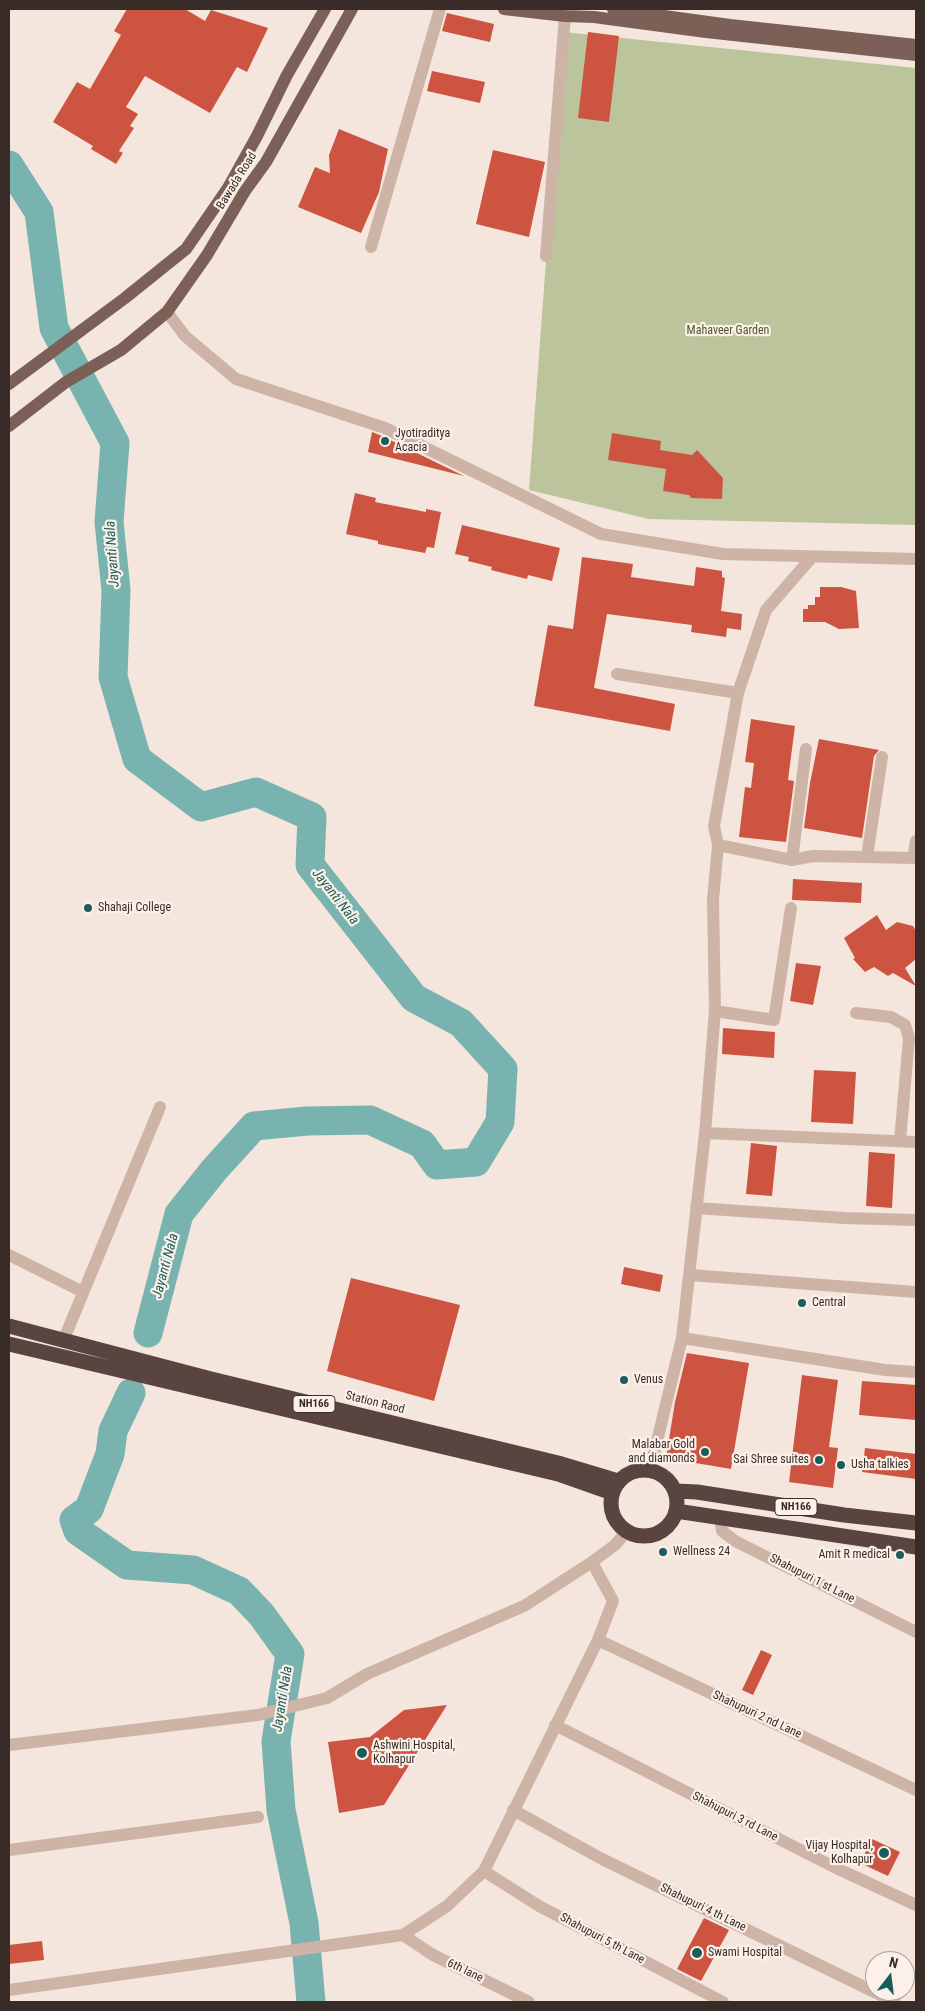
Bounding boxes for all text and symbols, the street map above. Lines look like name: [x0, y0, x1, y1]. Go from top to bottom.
street label: Bawada Road: [214, 150, 260, 212]
park label: Mahaveer Garden: [687, 324, 769, 338]
place label: Jyotiraditya Acacia: [395, 427, 450, 455]
marker: Jyotiraditya Acacia: [379, 435, 391, 447]
water label: Jayanti Nala: [102, 520, 124, 588]
water label: Jayanti Nala: [308, 866, 362, 928]
place label: Shahaji College: [98, 901, 171, 915]
marker: Shahaji College: [82, 902, 94, 914]
water label: Jayanti Nala: [149, 1232, 183, 1300]
place label: Central: [812, 1296, 846, 1310]
marker: Central: [796, 1297, 808, 1309]
place label: Venus: [634, 1373, 663, 1387]
marker: Venus: [618, 1374, 630, 1386]
street label: Station Raod: [344, 1389, 406, 1417]
road number: NH166: [293, 1396, 335, 1412]
place label: Malabar Gold and diamonds: [628, 1438, 695, 1466]
marker: Malabar Gold and diamonds: [699, 1446, 711, 1458]
place label: Sai Shree suites: [733, 1453, 809, 1467]
marker: Sai Shree suites: [813, 1454, 825, 1466]
place label: Usha talkies: [851, 1458, 909, 1472]
marker: Usha talkies: [835, 1459, 847, 1471]
road number: NH166: [775, 1498, 817, 1515]
place label: Wellness 24: [673, 1545, 730, 1559]
marker: Wellness 24: [657, 1546, 669, 1558]
place label: Amit R medical: [818, 1548, 890, 1562]
marker: Amit R medical: [894, 1549, 906, 1561]
street label: Shahupuri 1 st Lane: [767, 1551, 857, 1607]
water label: Jayanti Nala: [270, 1665, 296, 1733]
street label: Shahupuri 2 nd Lane: [710, 1688, 804, 1742]
place label: Ashwini Hospital, Kolhapur: [373, 1739, 455, 1767]
marker: Ashwini Hospital, Kolhapur: [355, 1746, 369, 1760]
street label: Shahupuri 3 rd Lane: [690, 1789, 780, 1845]
place label: Vijay Hospital, Kolhapur: [805, 1839, 873, 1867]
marker: Vijay Hospital, Kolhapur: [877, 1846, 891, 1860]
street label: Shahupuri 4 th Lane: [658, 1881, 748, 1935]
street label: Shahupuri 5 th Lane: [557, 1911, 647, 1967]
marker: Swami Hospital: [690, 1946, 704, 1960]
place label: Swami Hospital: [708, 1946, 782, 1960]
north arrow: [865, 1951, 915, 2001]
text: N: [887, 1954, 900, 1971]
street label: 6th lane: [445, 1956, 485, 1986]

